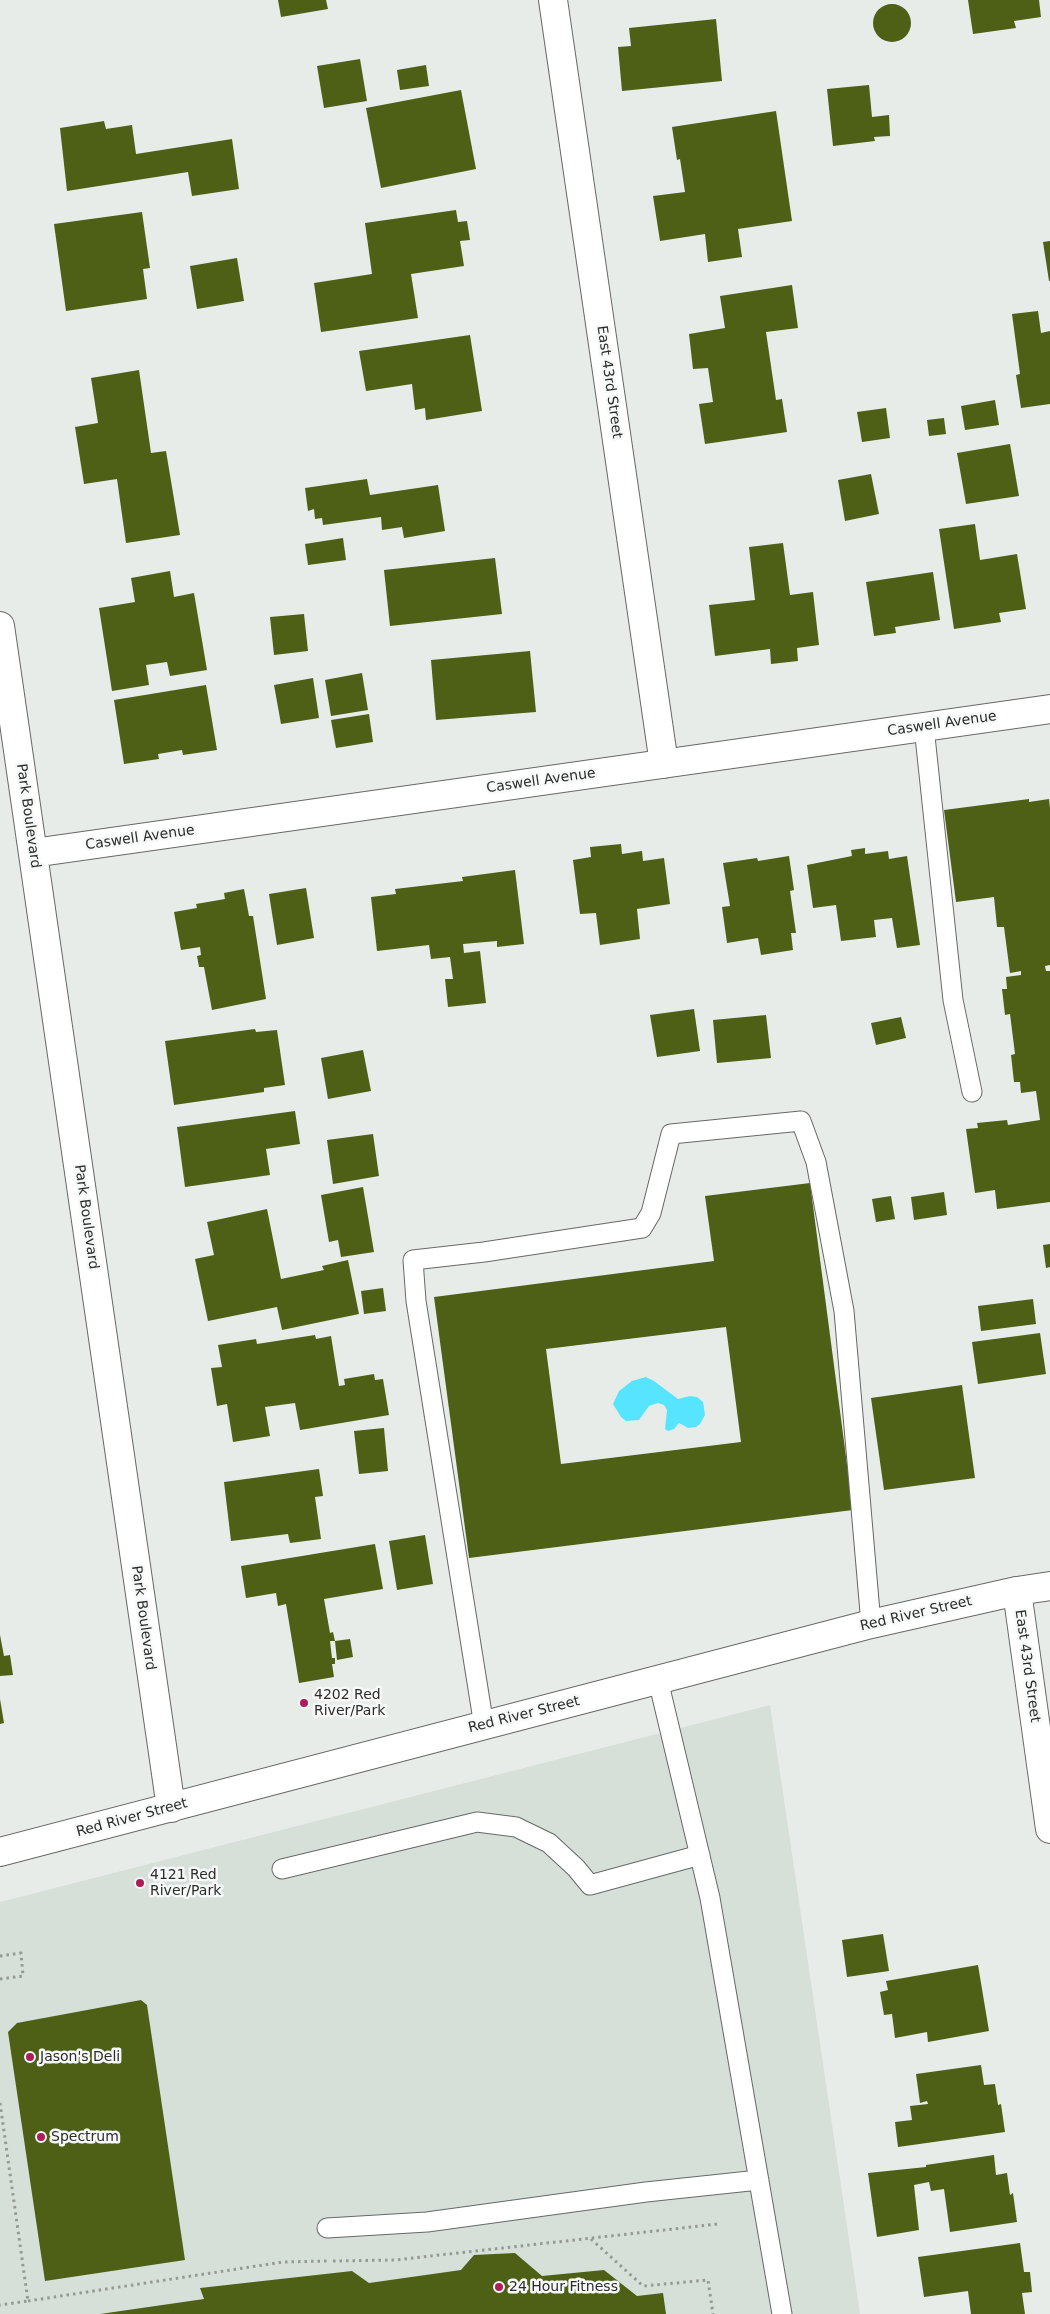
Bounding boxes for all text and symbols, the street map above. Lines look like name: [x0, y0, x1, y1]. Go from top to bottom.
street label: East 43rd Street: [593, 324, 625, 440]
street label: Caswell Avenue: [886, 708, 998, 740]
street label: Park Boulevard: [12, 763, 44, 869]
street label: Caswell Avenue: [485, 765, 597, 797]
street label: Caswell Avenue: [84, 822, 196, 854]
street label: Park Boulevard: [70, 1164, 102, 1270]
street label: Park Boulevard: [127, 1565, 159, 1671]
street label: Red River Street: [858, 1593, 974, 1635]
street label: East 43rd Street: [1011, 1608, 1043, 1724]
place label: 4202 Red River/Park: [314, 1687, 385, 1720]
street label: Red River Street: [467, 1693, 581, 1737]
marker: 4202 Red River/Park: [298, 1697, 310, 1709]
street label: Red River Street: [75, 1795, 189, 1841]
place label: 4121 Red River/Park: [150, 1867, 221, 1900]
marker: 4121 Red River/Park: [134, 1877, 146, 1889]
place label: Jason's Deli: [40, 2049, 120, 2065]
marker: Jason's Deli: [24, 2051, 36, 2063]
place label: Spectrum: [51, 2129, 119, 2145]
marker: Spectrum: [35, 2131, 47, 2143]
place label: 24 Hour Fitness: [509, 2279, 618, 2295]
marker: 24 Hour Fitness: [493, 2281, 505, 2293]

